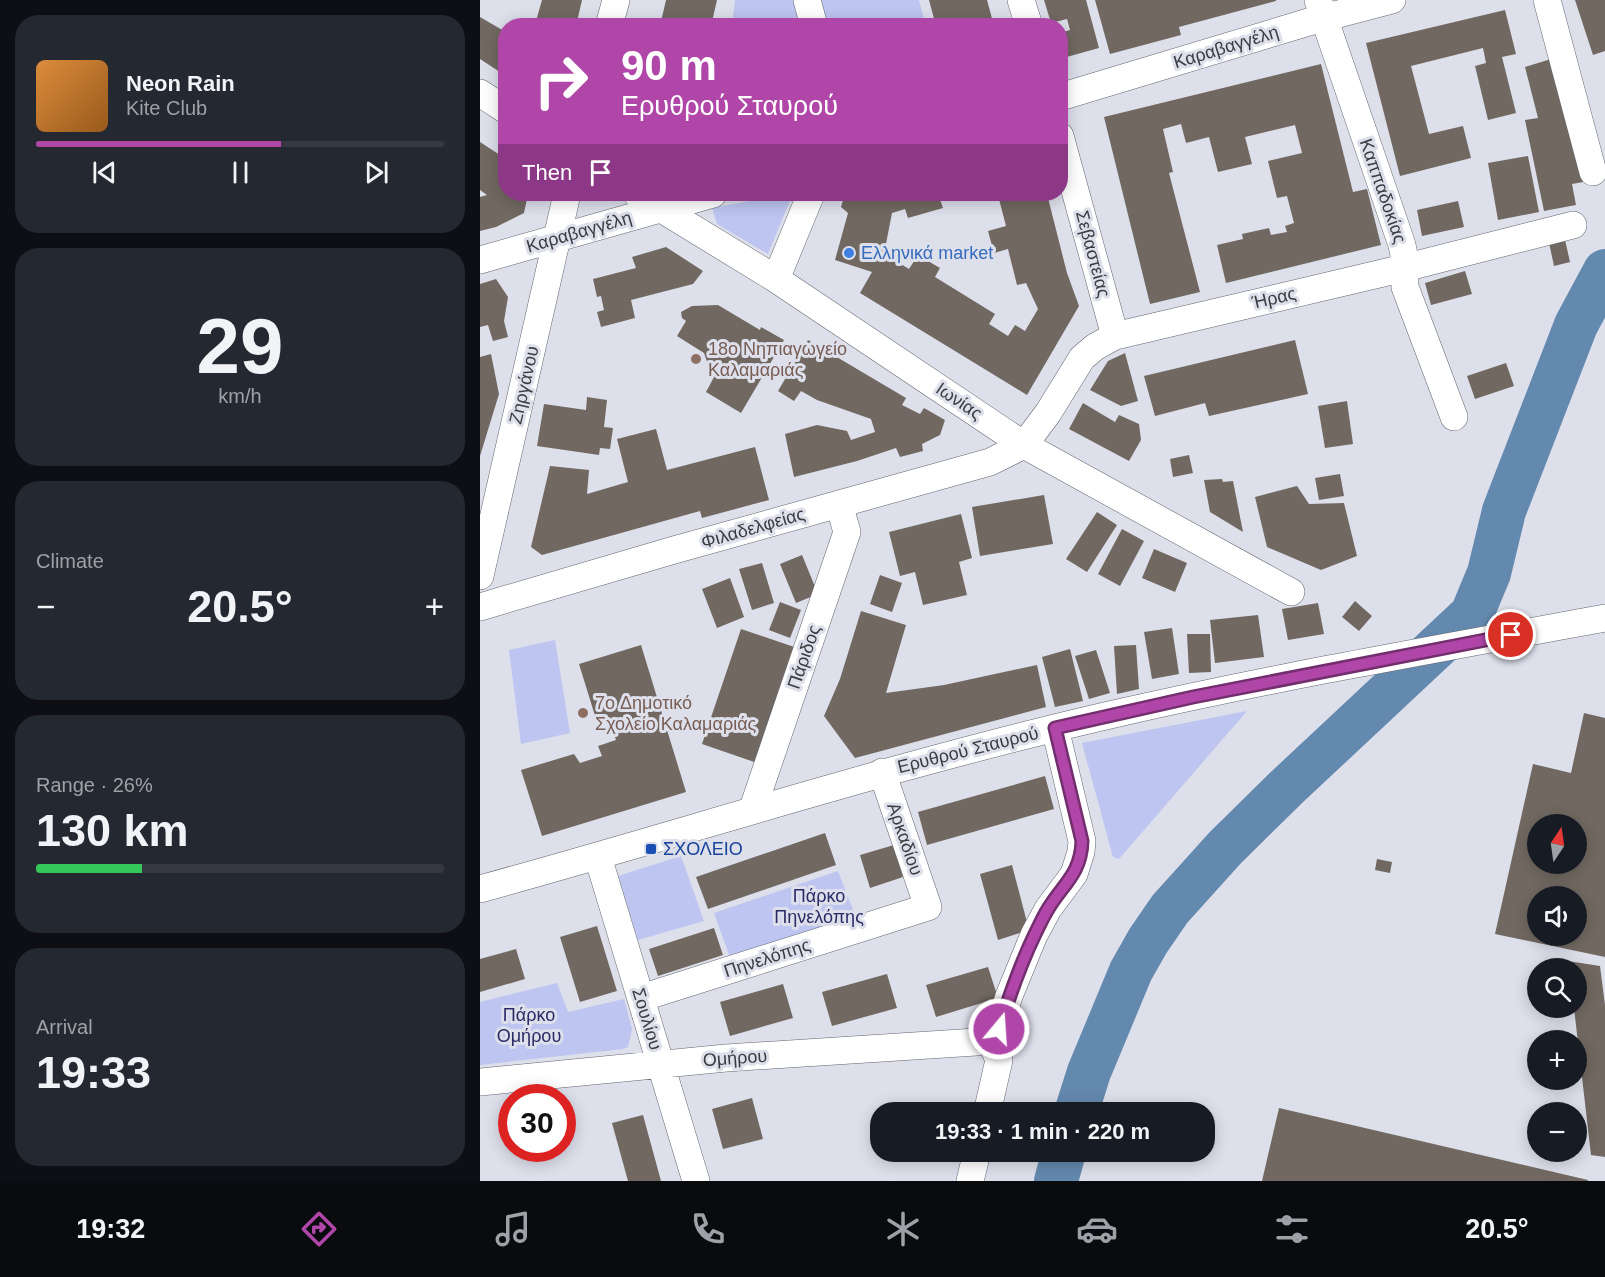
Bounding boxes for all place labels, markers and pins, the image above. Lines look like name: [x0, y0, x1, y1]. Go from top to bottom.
place label: Ελληνικά market: [861, 243, 993, 263]
marker: Ελληνικά market: [842, 246, 856, 260]
place label: 18ο Νηπιαγωγείο Καλαμαριάς: [708, 339, 847, 380]
marker: 18ο Νηπιαγωγείο Καλαμαριάς: [689, 352, 703, 366]
pin: [1485, 609, 1536, 660]
place label: 7o Δημοτικό Σχολείο Καλαμαριάς: [595, 693, 757, 734]
marker: 7o Δημοτικό Σχολείο Καλαμαριάς: [576, 706, 590, 720]
place label: ΣΧΟΛΕΙΟ: [663, 839, 743, 859]
marker: ΣΧΟΛΕΙΟ: [644, 842, 658, 856]

